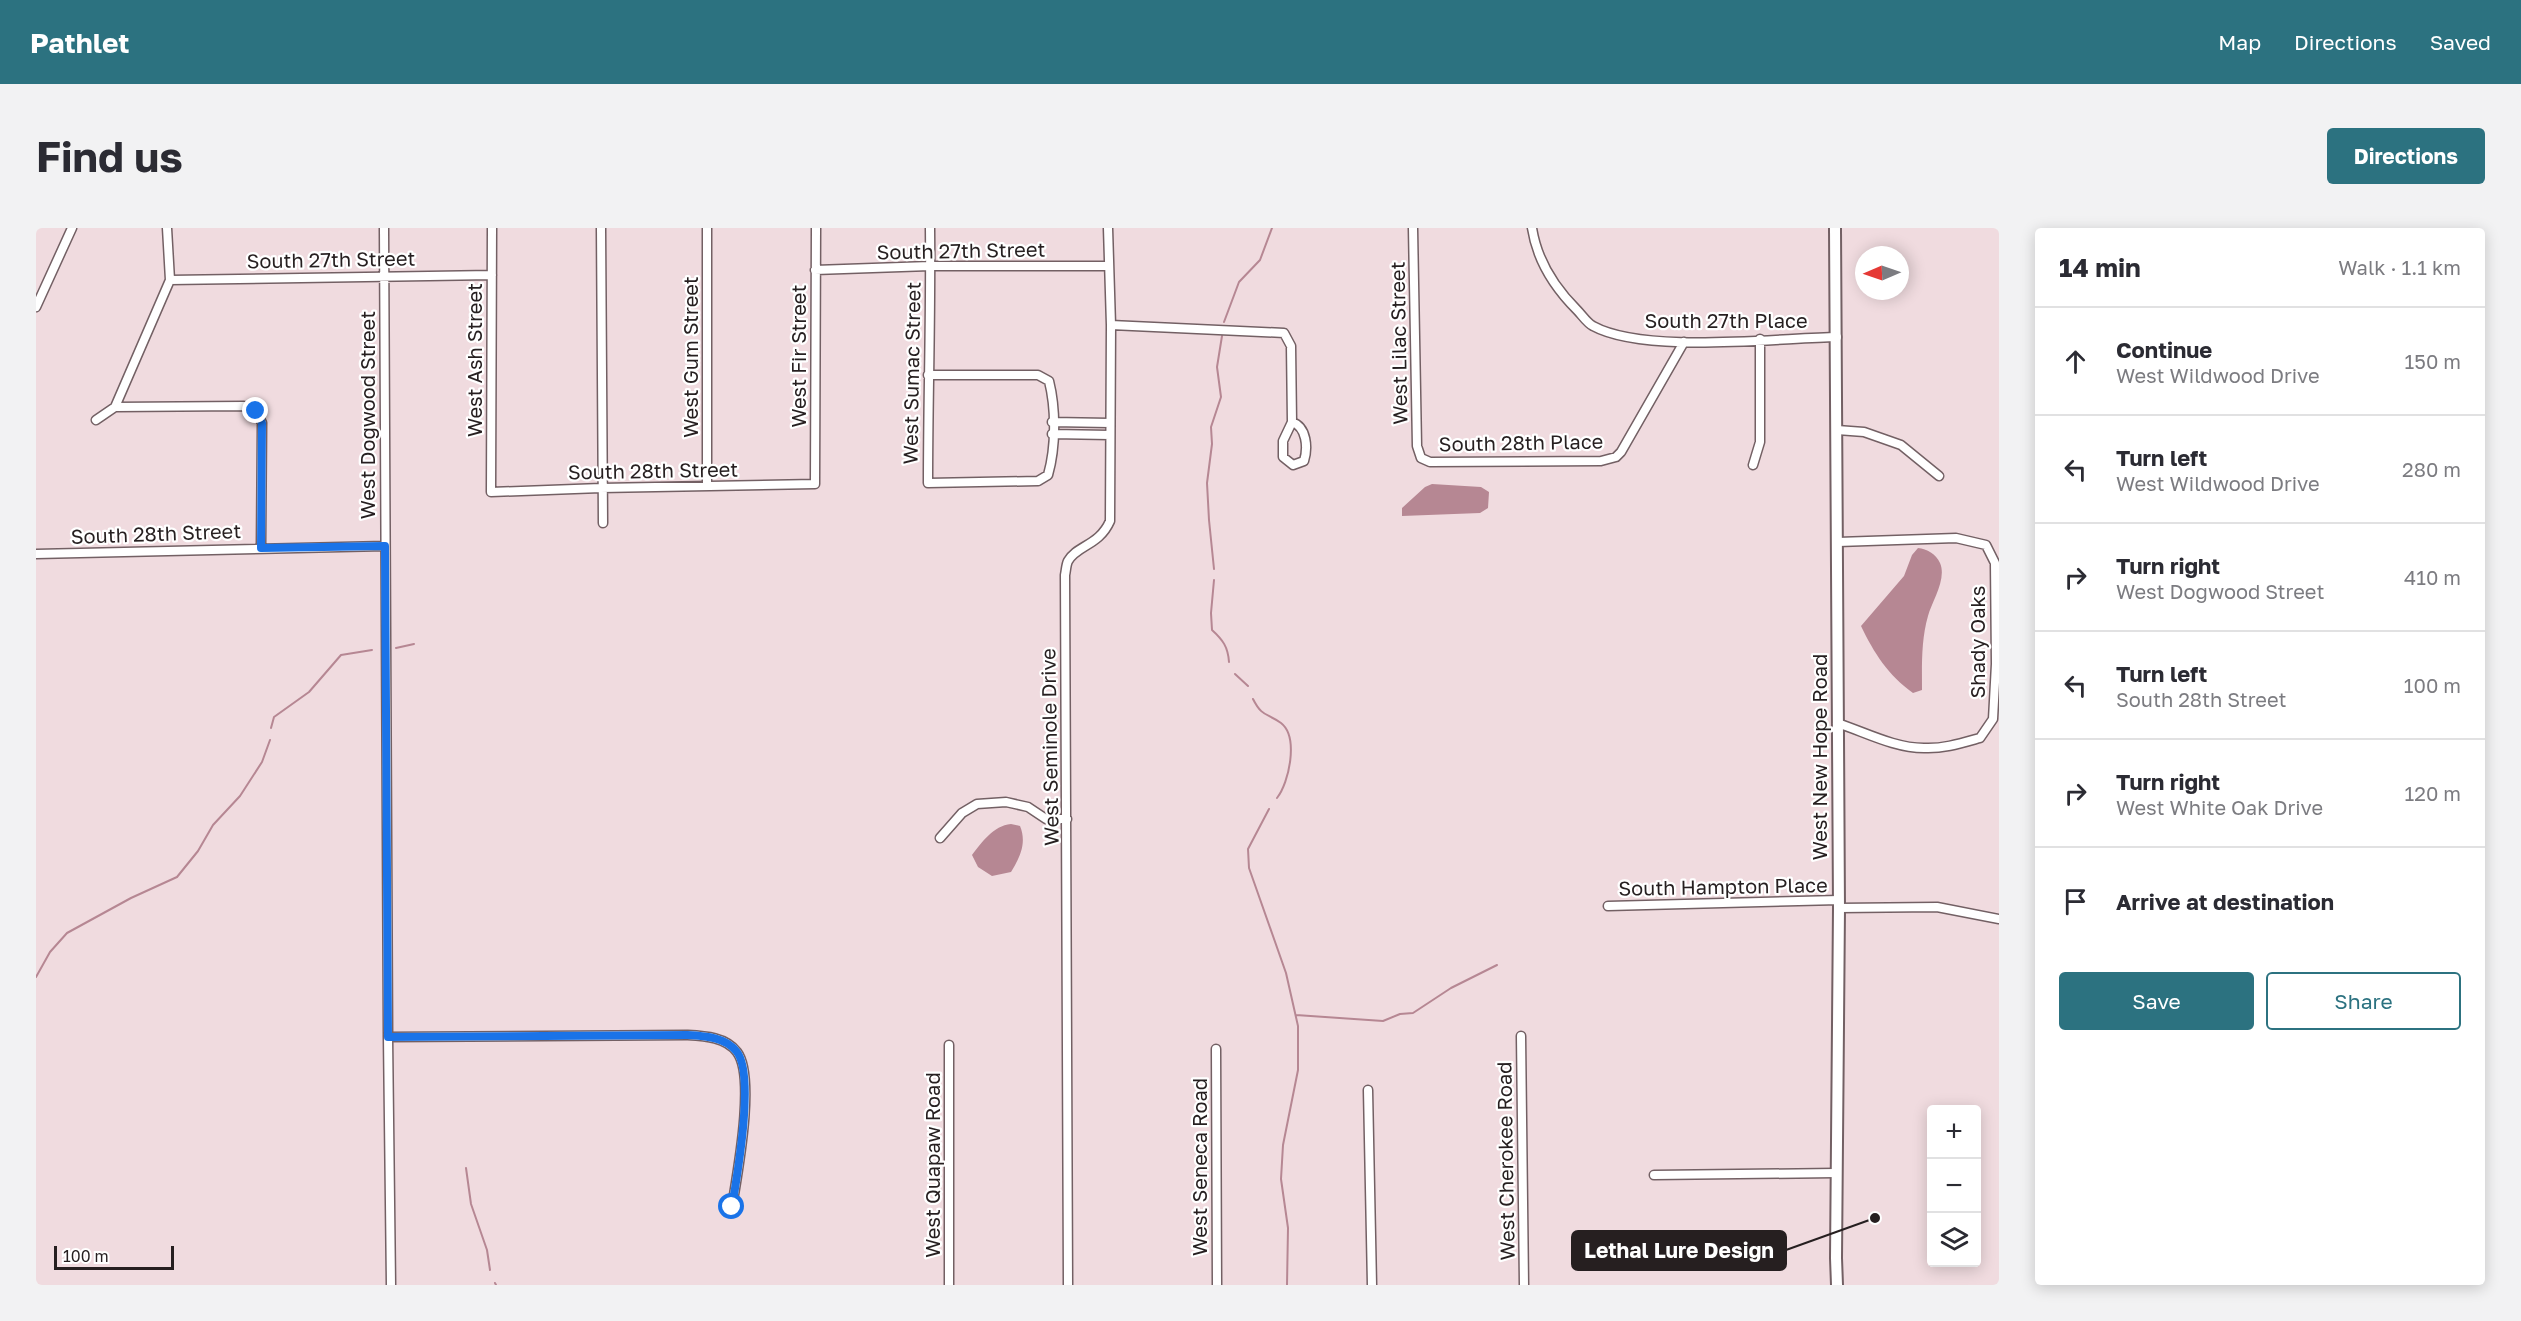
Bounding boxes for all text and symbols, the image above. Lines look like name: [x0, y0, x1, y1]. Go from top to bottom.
text: Pathlet: [30, 26, 130, 59]
text: Map: [2218, 29, 2261, 55]
text: Directions: [2294, 29, 2397, 55]
text: Saved: [2430, 29, 2491, 55]
button: Directions: [2327, 128, 2485, 184]
text: Find us: [36, 131, 183, 181]
street label: South 27th Street: [876, 237, 1046, 263]
street label: South 27th Street: [246, 246, 416, 272]
north arrow: [1855, 246, 1909, 300]
text: 14 min: [2059, 252, 2141, 283]
text: Walk · 1.1 km: [2338, 255, 2461, 279]
street label: West Lilac Street: [1385, 261, 1411, 425]
street label: West Gum Street: [678, 276, 702, 438]
street label: West Sumac Street: [897, 281, 925, 464]
street label: West Ash Street: [462, 283, 486, 437]
street label: West Fir Street: [786, 285, 810, 427]
street label: South 27th Place: [1645, 308, 1808, 332]
street label: West Dogwood Street: [355, 311, 379, 519]
text: Continue: [2116, 336, 2212, 363]
icon: ahead: [2059, 345, 2092, 378]
text: 150 m: [2405, 349, 2461, 373]
text: West Wildwood Drive: [2116, 363, 2320, 387]
route end: [242, 397, 268, 423]
street label: South 28th Place: [1438, 429, 1603, 455]
text: Turn left: [2116, 444, 2207, 471]
icon: left: [2059, 453, 2092, 486]
street label: South 28th Street: [568, 457, 738, 483]
text: 280 m: [2402, 457, 2461, 481]
text: West Wildwood Drive: [2116, 471, 2320, 495]
street label: South 28th Street: [70, 518, 242, 548]
text: Turn right: [2116, 552, 2220, 579]
icon: right: [2059, 561, 2092, 594]
text: 410 m: [2404, 565, 2461, 589]
text: West Dogwood Street: [2116, 579, 2324, 603]
street label: Shady Oaks: [1965, 586, 1989, 698]
street label: West Seminole Drive: [1035, 648, 1063, 846]
street label: West New Hope Road: [1807, 654, 1831, 860]
text: Turn left: [2116, 660, 2207, 687]
icon: left: [2059, 669, 2092, 702]
text: 100 m: [2404, 673, 2461, 697]
text: South 28th Street: [2116, 687, 2287, 711]
text: Turn right: [2116, 768, 2220, 795]
icon: right: [2059, 777, 2092, 810]
text: 120 m: [2405, 781, 2461, 805]
text: West White Oak Drive: [2116, 795, 2323, 819]
street label: South Hampton Place: [1618, 872, 1828, 900]
icon: arrive: [2059, 885, 2092, 918]
text: Arrive at destination: [2116, 888, 2334, 915]
button: Save: [2059, 972, 2254, 1030]
button: Share: [2266, 972, 2461, 1030]
street label: West Cherokee Road: [1491, 1061, 1519, 1261]
street label: West Quapaw Road: [920, 1072, 944, 1258]
street label: West Seneca Road: [1187, 1078, 1211, 1256]
map controls: [1927, 1105, 1981, 1267]
button: +: [1927, 1105, 1981, 1159]
button: −: [1927, 1159, 1981, 1213]
route start: [718, 1193, 744, 1219]
button: layers: [1927, 1213, 1981, 1267]
callout: Lethal Lure Design: [1572, 1231, 1786, 1270]
text: Lethal Lure Design: [1584, 1237, 1774, 1263]
scale bar: [54, 1243, 174, 1270]
text: 100 m: [63, 1246, 109, 1266]

